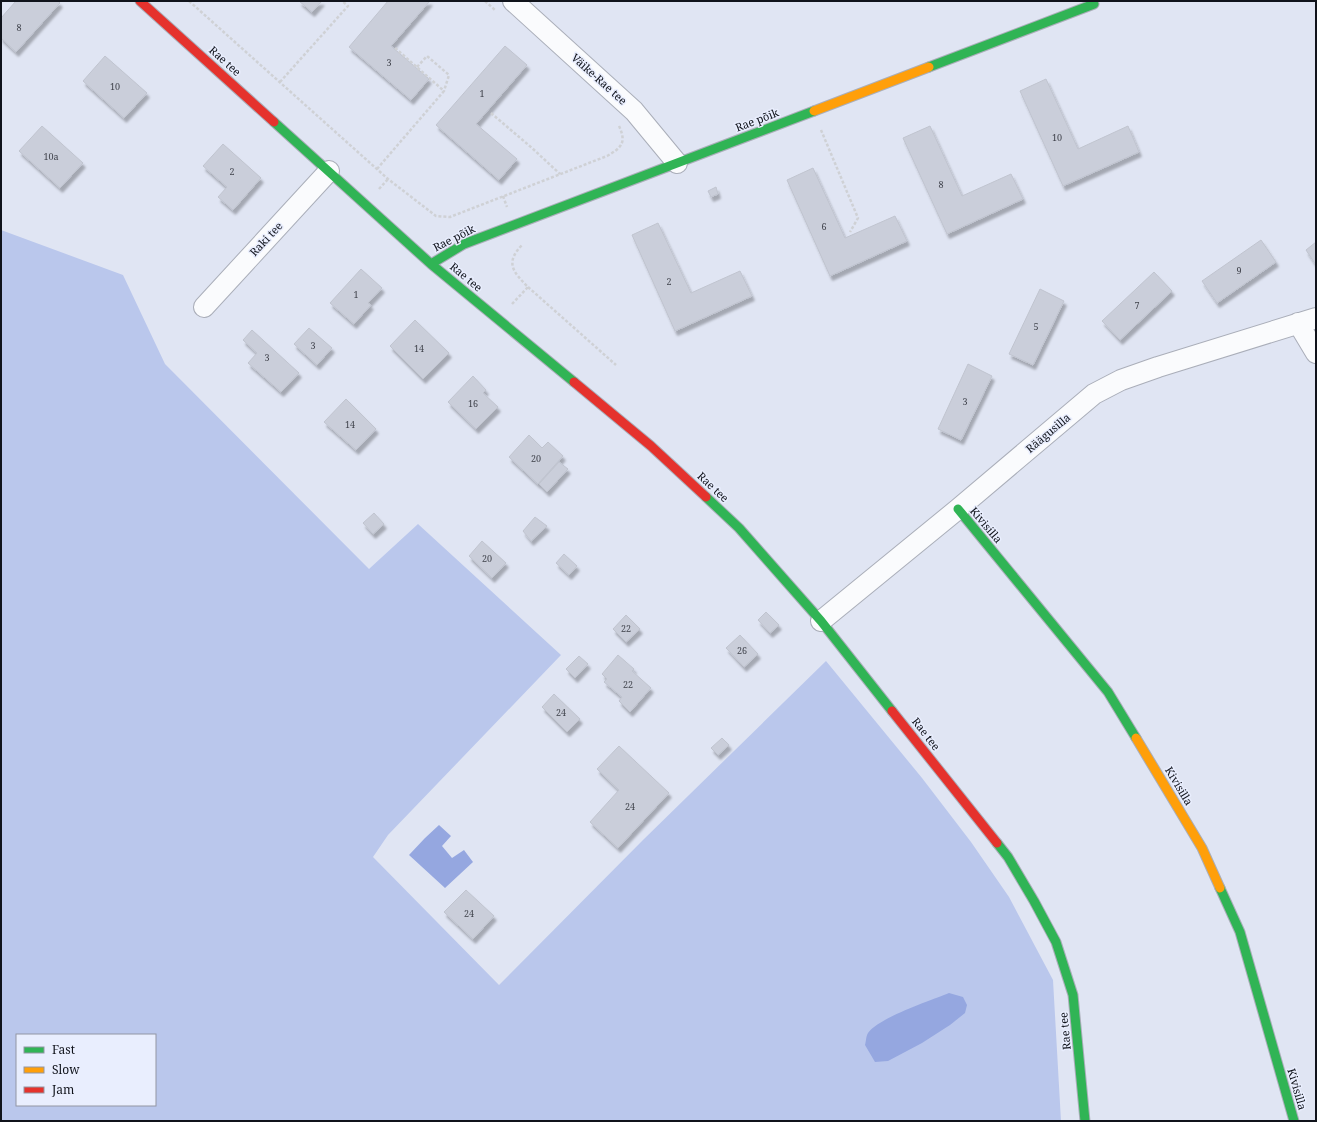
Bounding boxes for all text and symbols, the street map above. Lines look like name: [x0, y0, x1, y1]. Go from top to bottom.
house number: 8: [16, 21, 22, 34]
street label: Rae tee: [206, 42, 244, 79]
street label: Väike-Rae tee: [568, 50, 630, 108]
house number: 3: [386, 56, 392, 69]
house number: 10: [110, 80, 120, 93]
house number: 1: [479, 87, 485, 100]
street label: Rae põik: [733, 104, 781, 135]
house number: 10: [1052, 131, 1062, 144]
house number: 10a: [43, 150, 59, 163]
house number: 2: [229, 165, 235, 178]
house number: 8: [938, 178, 944, 191]
street label: Raki tee: [246, 218, 285, 259]
street label: Rae põik: [430, 220, 478, 255]
house number: 6: [821, 220, 827, 233]
street label: Rae tee: [447, 259, 486, 295]
house number: 9: [1236, 264, 1242, 277]
house number: 2: [666, 275, 672, 288]
house number: 1: [353, 288, 359, 301]
house number: 7: [1134, 299, 1140, 312]
house number: 5: [1033, 320, 1039, 333]
house number: 3: [310, 339, 316, 352]
house number: 14: [414, 342, 424, 355]
house number: 3: [264, 351, 270, 364]
house number: 3: [962, 395, 968, 408]
house number: 16: [468, 397, 478, 410]
street label: Räägusilla: [1022, 410, 1073, 456]
house number: 14: [345, 418, 355, 431]
house number: 20: [531, 452, 541, 465]
street label: Rae tee: [694, 468, 732, 505]
street label: Kivisilla: [967, 504, 1006, 546]
house number: 20: [482, 552, 492, 565]
house number: 22: [621, 622, 631, 635]
house number: 26: [737, 644, 747, 657]
house number: 22: [623, 678, 633, 691]
house number: 24: [556, 706, 566, 719]
street label: Rae tee: [909, 714, 944, 753]
street label: Kivisilla: [1162, 764, 1197, 808]
house number: 24: [625, 800, 635, 813]
house number: 24: [464, 907, 474, 920]
street label: Rae tee: [1055, 1011, 1074, 1051]
legend: [16, 1034, 156, 1106]
text: Fast: [52, 1041, 75, 1058]
text: Slow: [52, 1061, 80, 1078]
street label: Kivisilla: [1284, 1066, 1311, 1111]
text: Jam: [51, 1081, 74, 1098]

